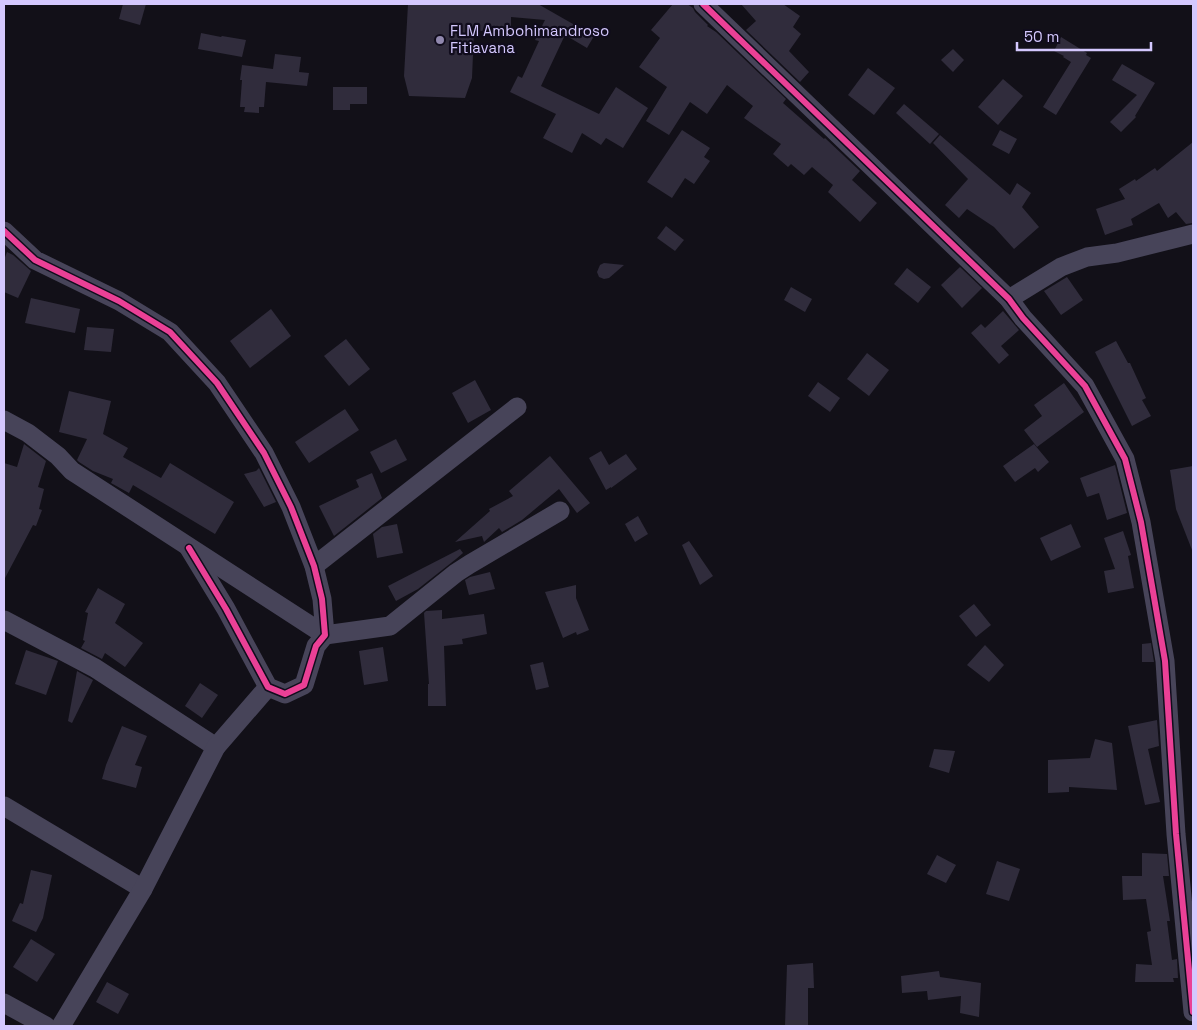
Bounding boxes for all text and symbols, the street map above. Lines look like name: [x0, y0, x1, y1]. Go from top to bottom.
scale bar: [1017, 20, 1151, 52]
place label: FLM Ambohimandroso Fitiavana: [450, 21, 609, 57]
text: 50 m: [1024, 27, 1059, 46]
marker: FLM Ambohimandroso Fitiavana: [434, 34, 446, 46]

